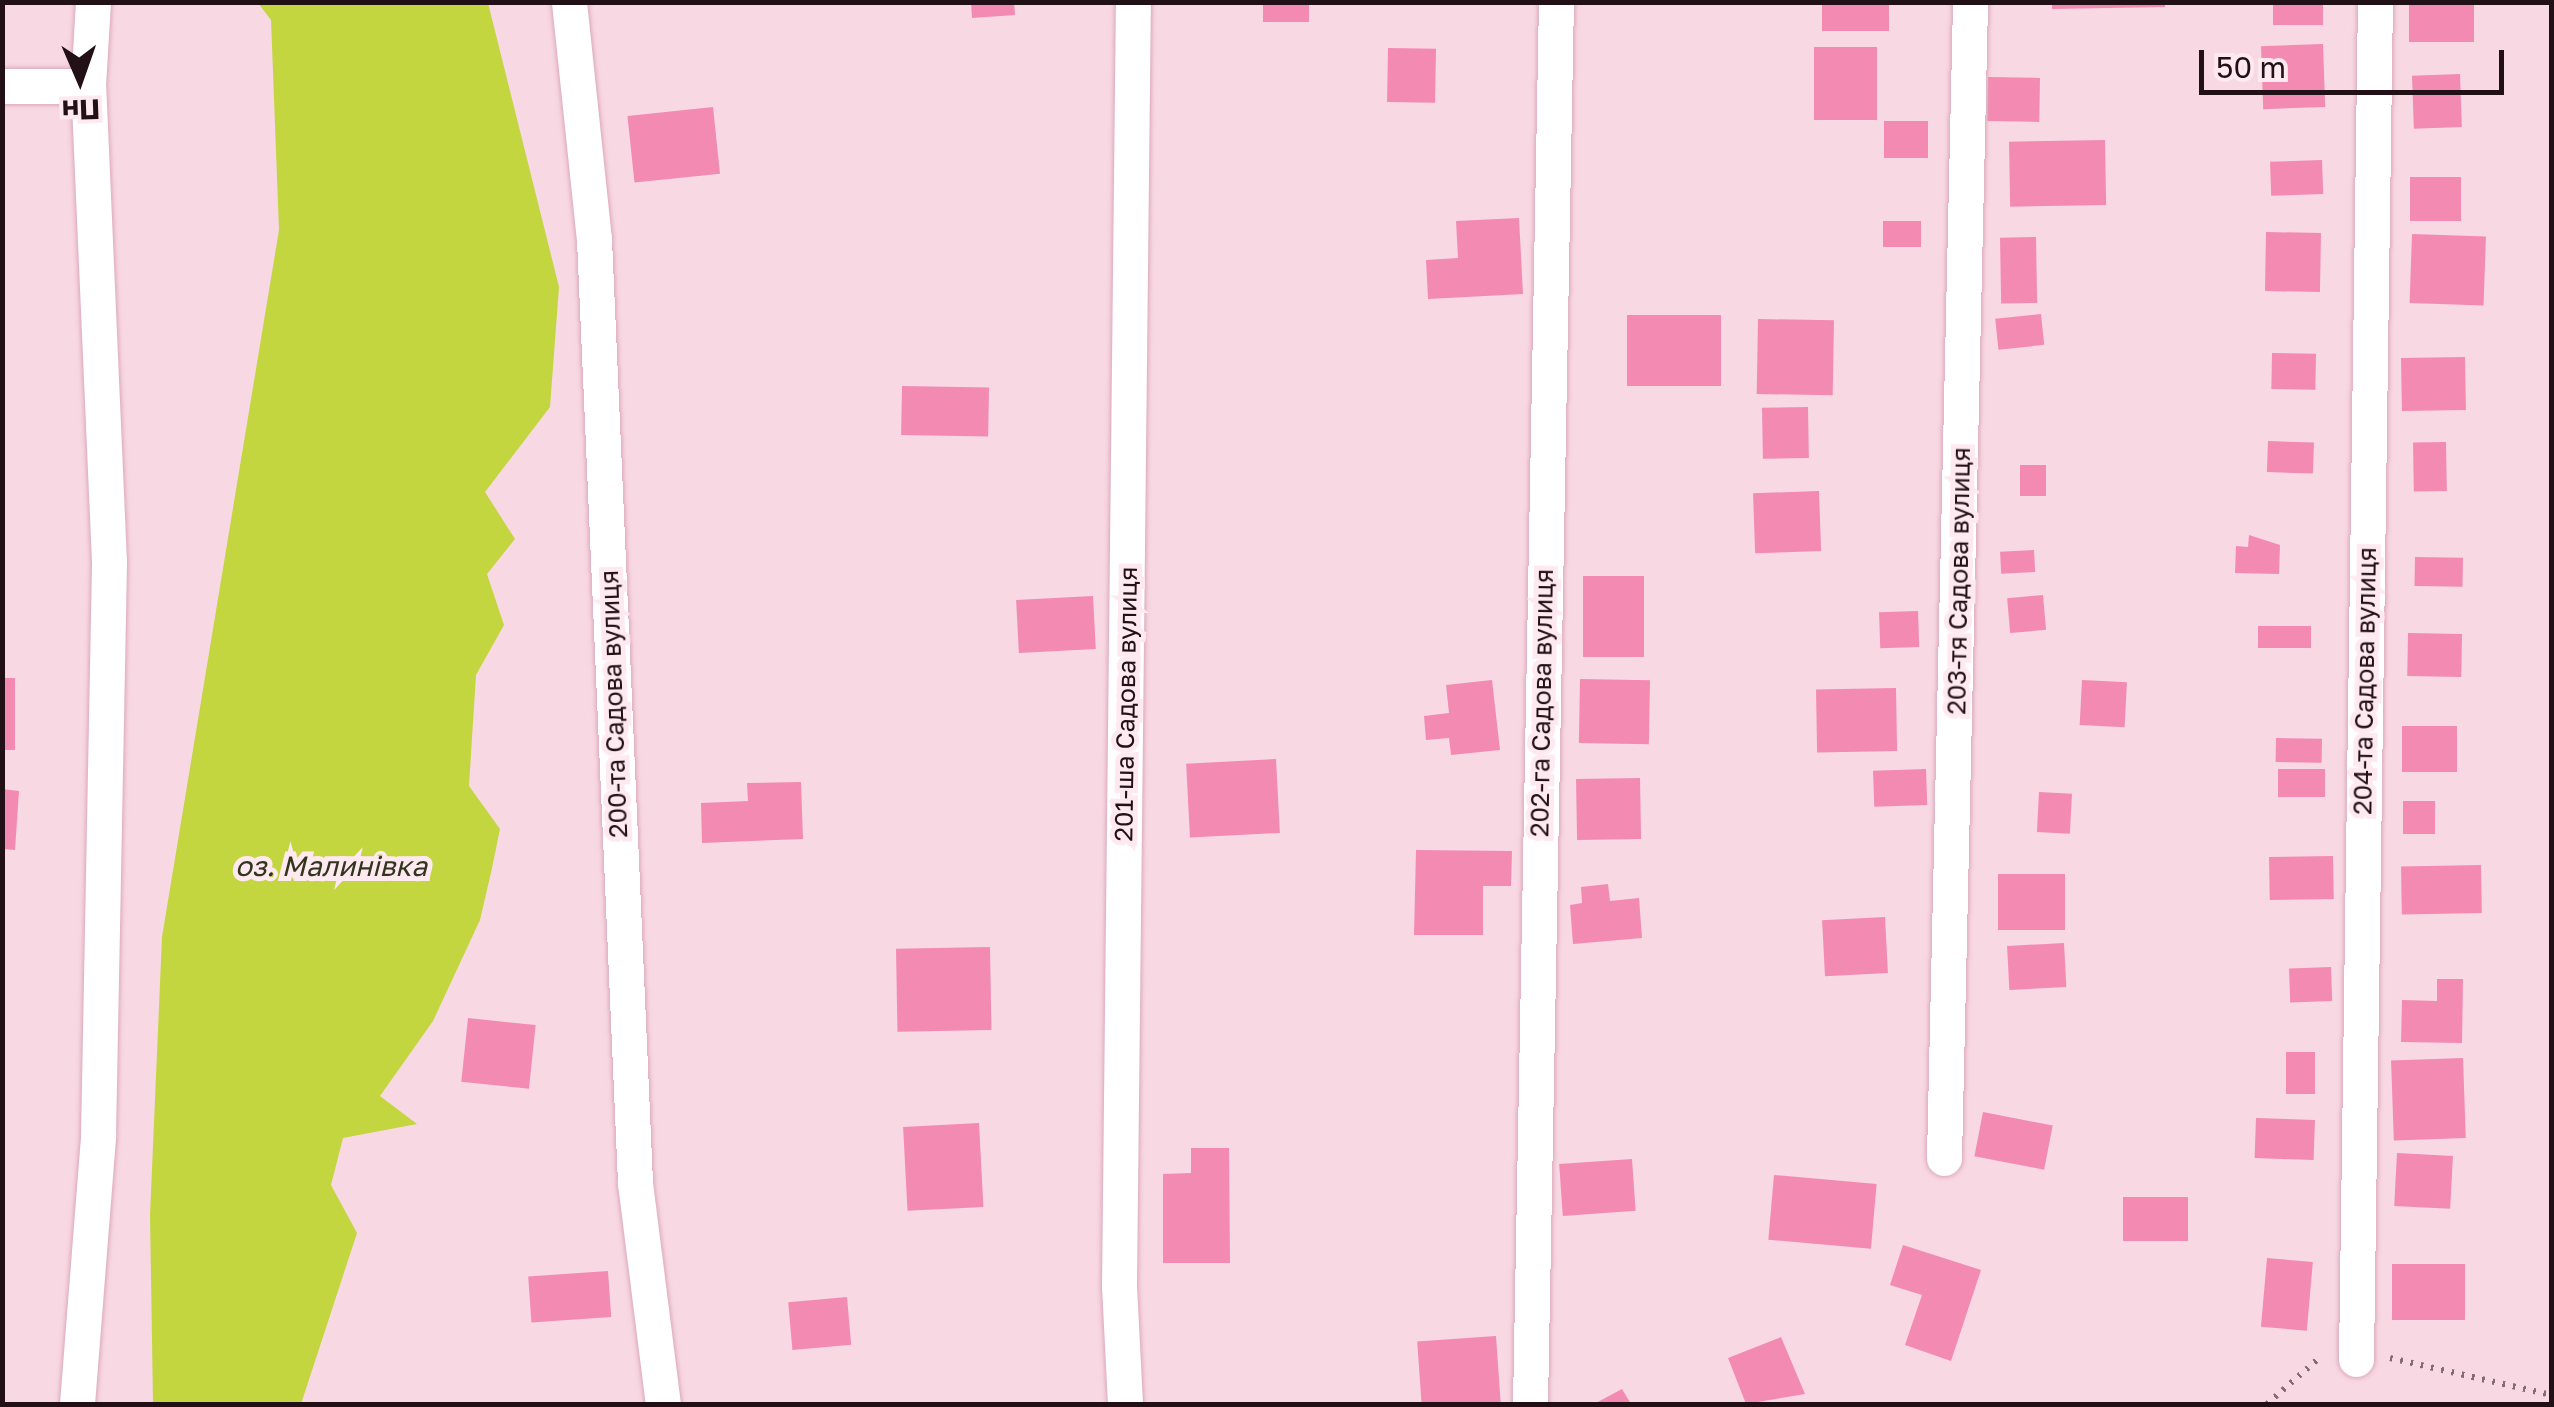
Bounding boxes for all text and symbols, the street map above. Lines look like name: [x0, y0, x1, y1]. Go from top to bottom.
north arrow: [30, 30, 130, 130]
scale bar: [2204, 30, 2509, 92]
text: 50 m: [2216, 49, 2286, 85]
text: Пн: [61, 93, 101, 128]
street label: 203-тя Садова вулиця: [1942, 447, 1976, 715]
street label: 204-та Садова вулиця: [2348, 547, 2382, 815]
street label: 201-ша Садова вулиця: [1109, 566, 1143, 842]
street label: 202-га Садова вулиця: [1525, 569, 1559, 837]
street label: 200-та Садова вулиця: [594, 570, 634, 838]
water label: оз. Малинівка: [235, 849, 427, 883]

